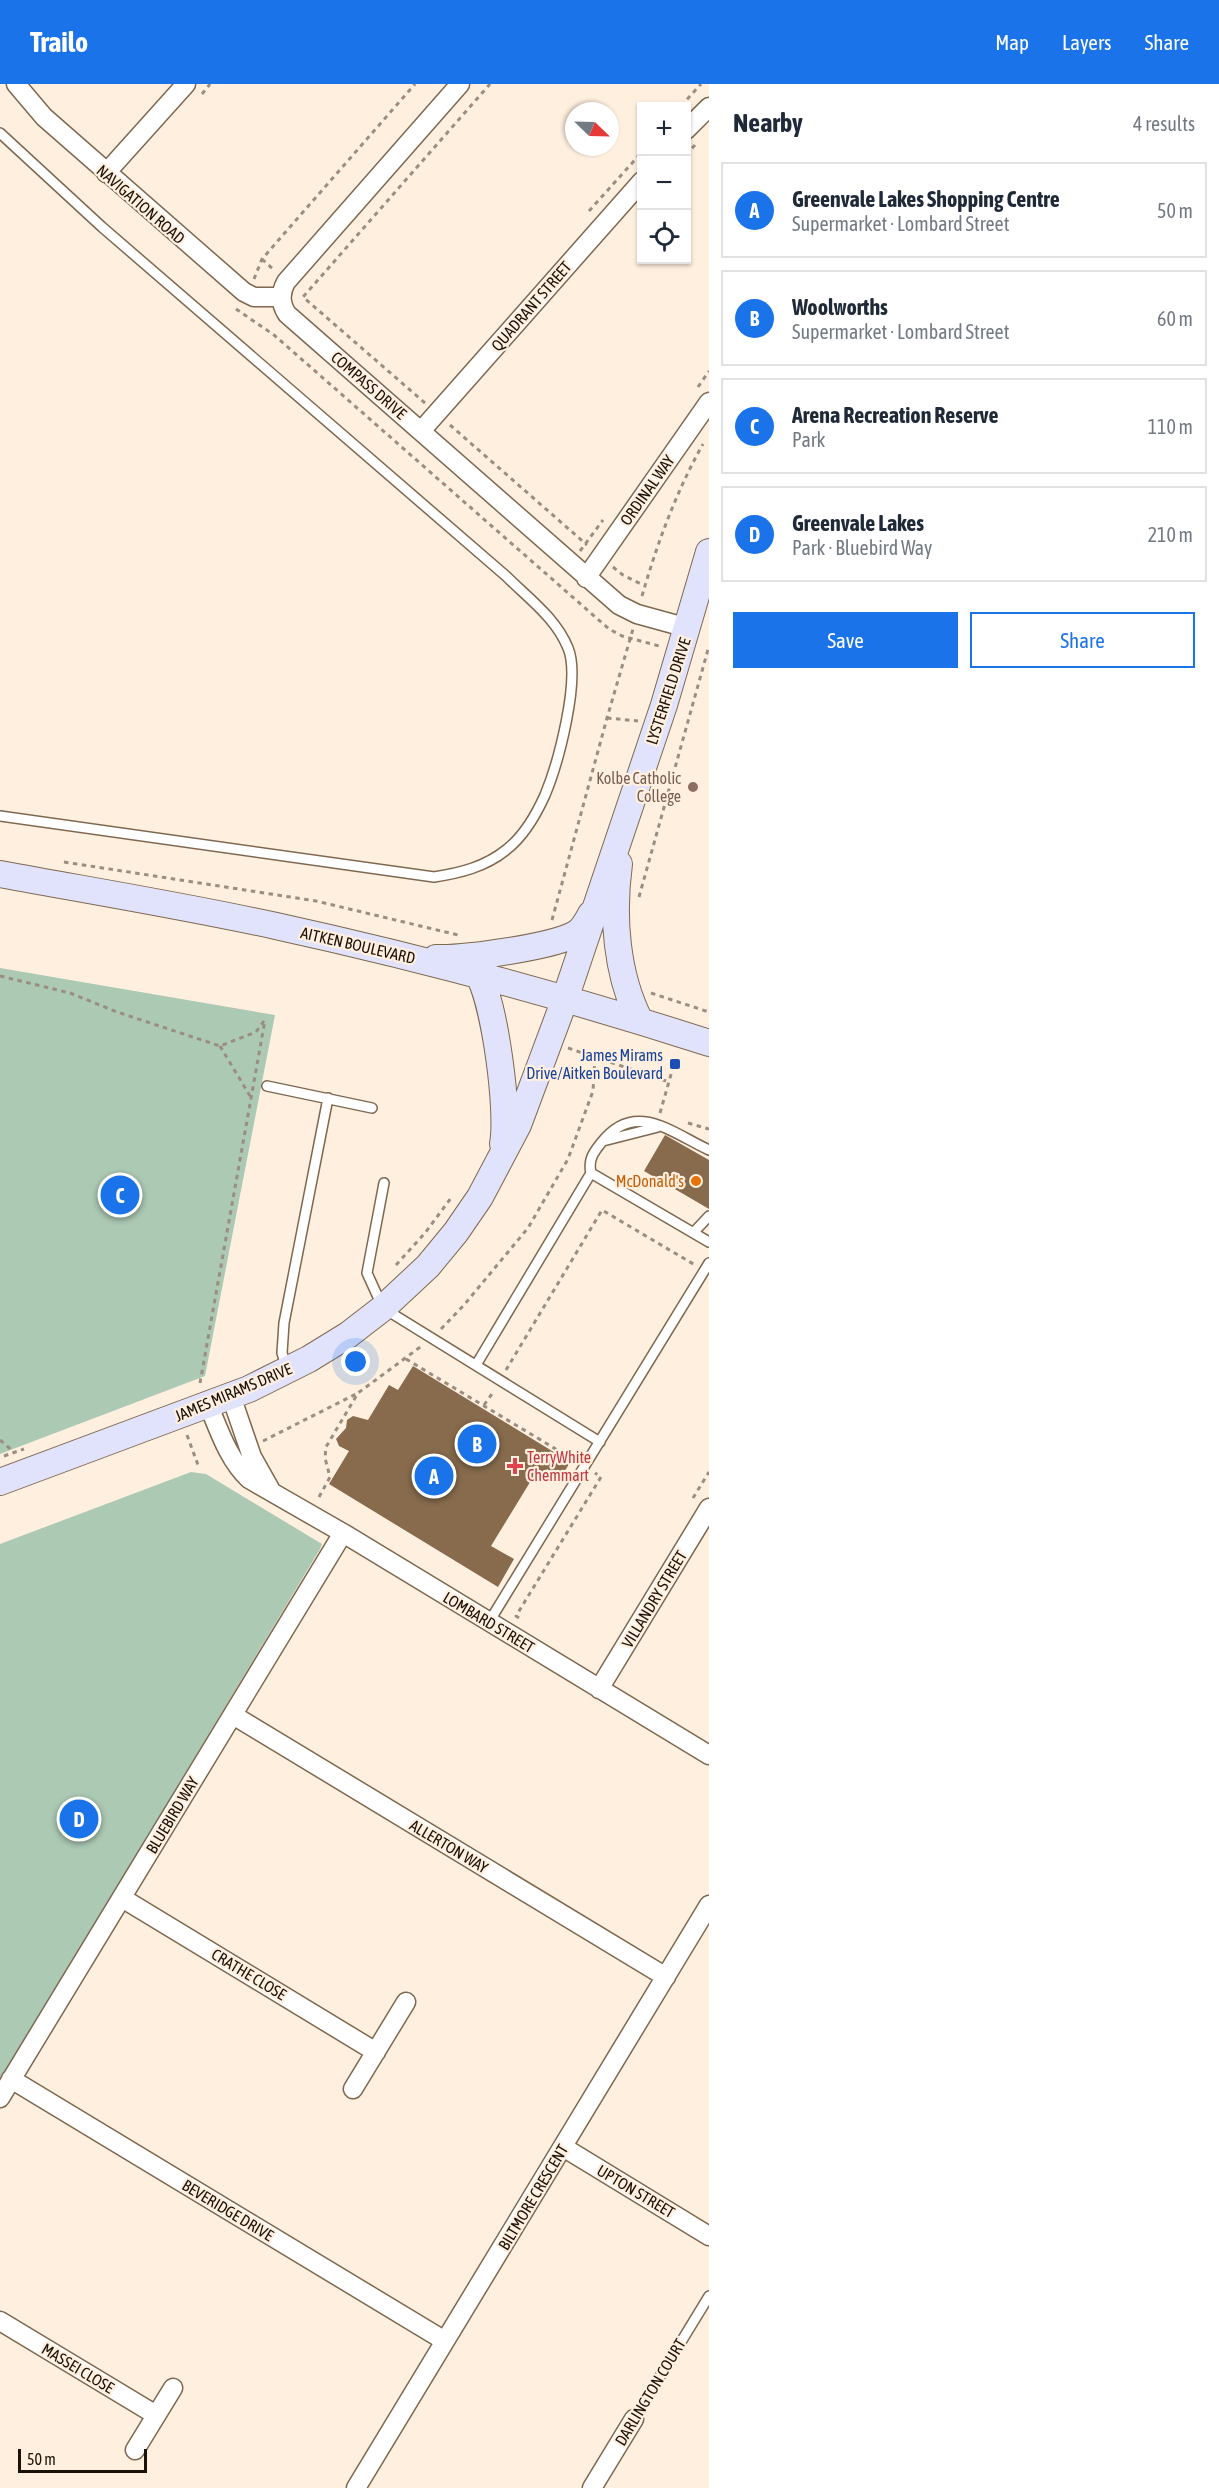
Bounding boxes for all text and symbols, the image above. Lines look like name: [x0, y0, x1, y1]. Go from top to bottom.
text: Trailo: [30, 26, 88, 58]
text: Map: [995, 30, 1029, 54]
text: Layers: [1062, 30, 1112, 54]
text: Share: [1145, 30, 1189, 54]
north arrow: [565, 102, 619, 156]
map controls: [637, 102, 691, 264]
button: +: [637, 102, 691, 156]
text: Nearby: [733, 108, 803, 138]
text: 4 results: [1133, 112, 1195, 135]
button: −: [637, 156, 691, 210]
street label: NAVIGATION ROAD: [93, 161, 189, 247]
text: Greenvale Lakes Shopping Centre: [792, 186, 1060, 212]
text: A: [750, 199, 759, 222]
text: 50 m: [1157, 199, 1193, 222]
button: locate: [637, 210, 691, 264]
text: Supermarket · Lombard Street: [792, 212, 1009, 235]
street label: QUADRANT STREET: [487, 258, 575, 354]
text: Woolworths: [792, 294, 888, 320]
text: B: [750, 307, 759, 330]
text: 60 m: [1157, 307, 1193, 330]
text: Supermarket · Lombard Street: [792, 320, 1009, 343]
street label: COMPASS DRIVE: [328, 348, 410, 423]
text: Arena Recreation Reserve: [792, 402, 998, 428]
text: C: [750, 415, 759, 438]
text: 110 m: [1148, 415, 1193, 438]
text: Park: [792, 428, 825, 451]
street label: ORDINAL WAY: [616, 451, 678, 529]
text: Greenvale Lakes: [792, 510, 924, 536]
text: D: [749, 523, 760, 546]
text: 210 m: [1148, 523, 1193, 546]
text: Park · Bluebird Way: [792, 536, 932, 559]
button: Save: [733, 612, 958, 668]
button: Share: [970, 612, 1195, 668]
street label: LYSTERFIELD DRIVE: [642, 635, 694, 747]
place label: Kolbe Catholic College: [596, 769, 681, 806]
marker: Kolbe Catholic College: [686, 780, 700, 794]
street label: AITKEN BOULEVARD: [299, 923, 417, 967]
place label: James Mirams Drive/Aitken Boulevard: [526, 1046, 663, 1082]
marker: James Mirams Drive/Aitken Boulevard: [668, 1057, 682, 1071]
pin: C: [100, 1172, 140, 1218]
place label: McDonald's: [616, 1172, 684, 1190]
marker: McDonald's: [689, 1174, 703, 1188]
your location: [341, 1347, 370, 1376]
street label: JAMES MIRAMS DRIVE: [172, 1359, 294, 1425]
pin: B: [458, 1422, 496, 1466]
place label: TerryWhite Chemmart: [527, 1448, 591, 1484]
pin: A: [414, 1454, 454, 1498]
marker: TerryWhite Chemmart: [508, 1459, 522, 1473]
street label: VILLANDRY STREET: [618, 1547, 690, 1651]
street label: LOMBARD STREET: [440, 1588, 538, 1656]
street label: BLUEBIRD WAY: [142, 1773, 202, 1857]
pin: D: [60, 1796, 98, 1842]
street label: ALLERTON WAY: [407, 1816, 492, 1877]
street label: CRATHE CLOSE: [208, 1945, 290, 2003]
street label: BILTMORE CRESCENT: [494, 2141, 572, 2253]
street label: UPTON STREET: [594, 2161, 678, 2221]
street label: BEVERIDGE DRIVE: [179, 2176, 277, 2244]
street label: DARLINGTON COURT: [611, 2335, 689, 2449]
street label: MASSEI CLOSE: [39, 2339, 118, 2397]
scale bar: [18, 2446, 147, 2474]
text: 50 m: [27, 2450, 56, 2468]

